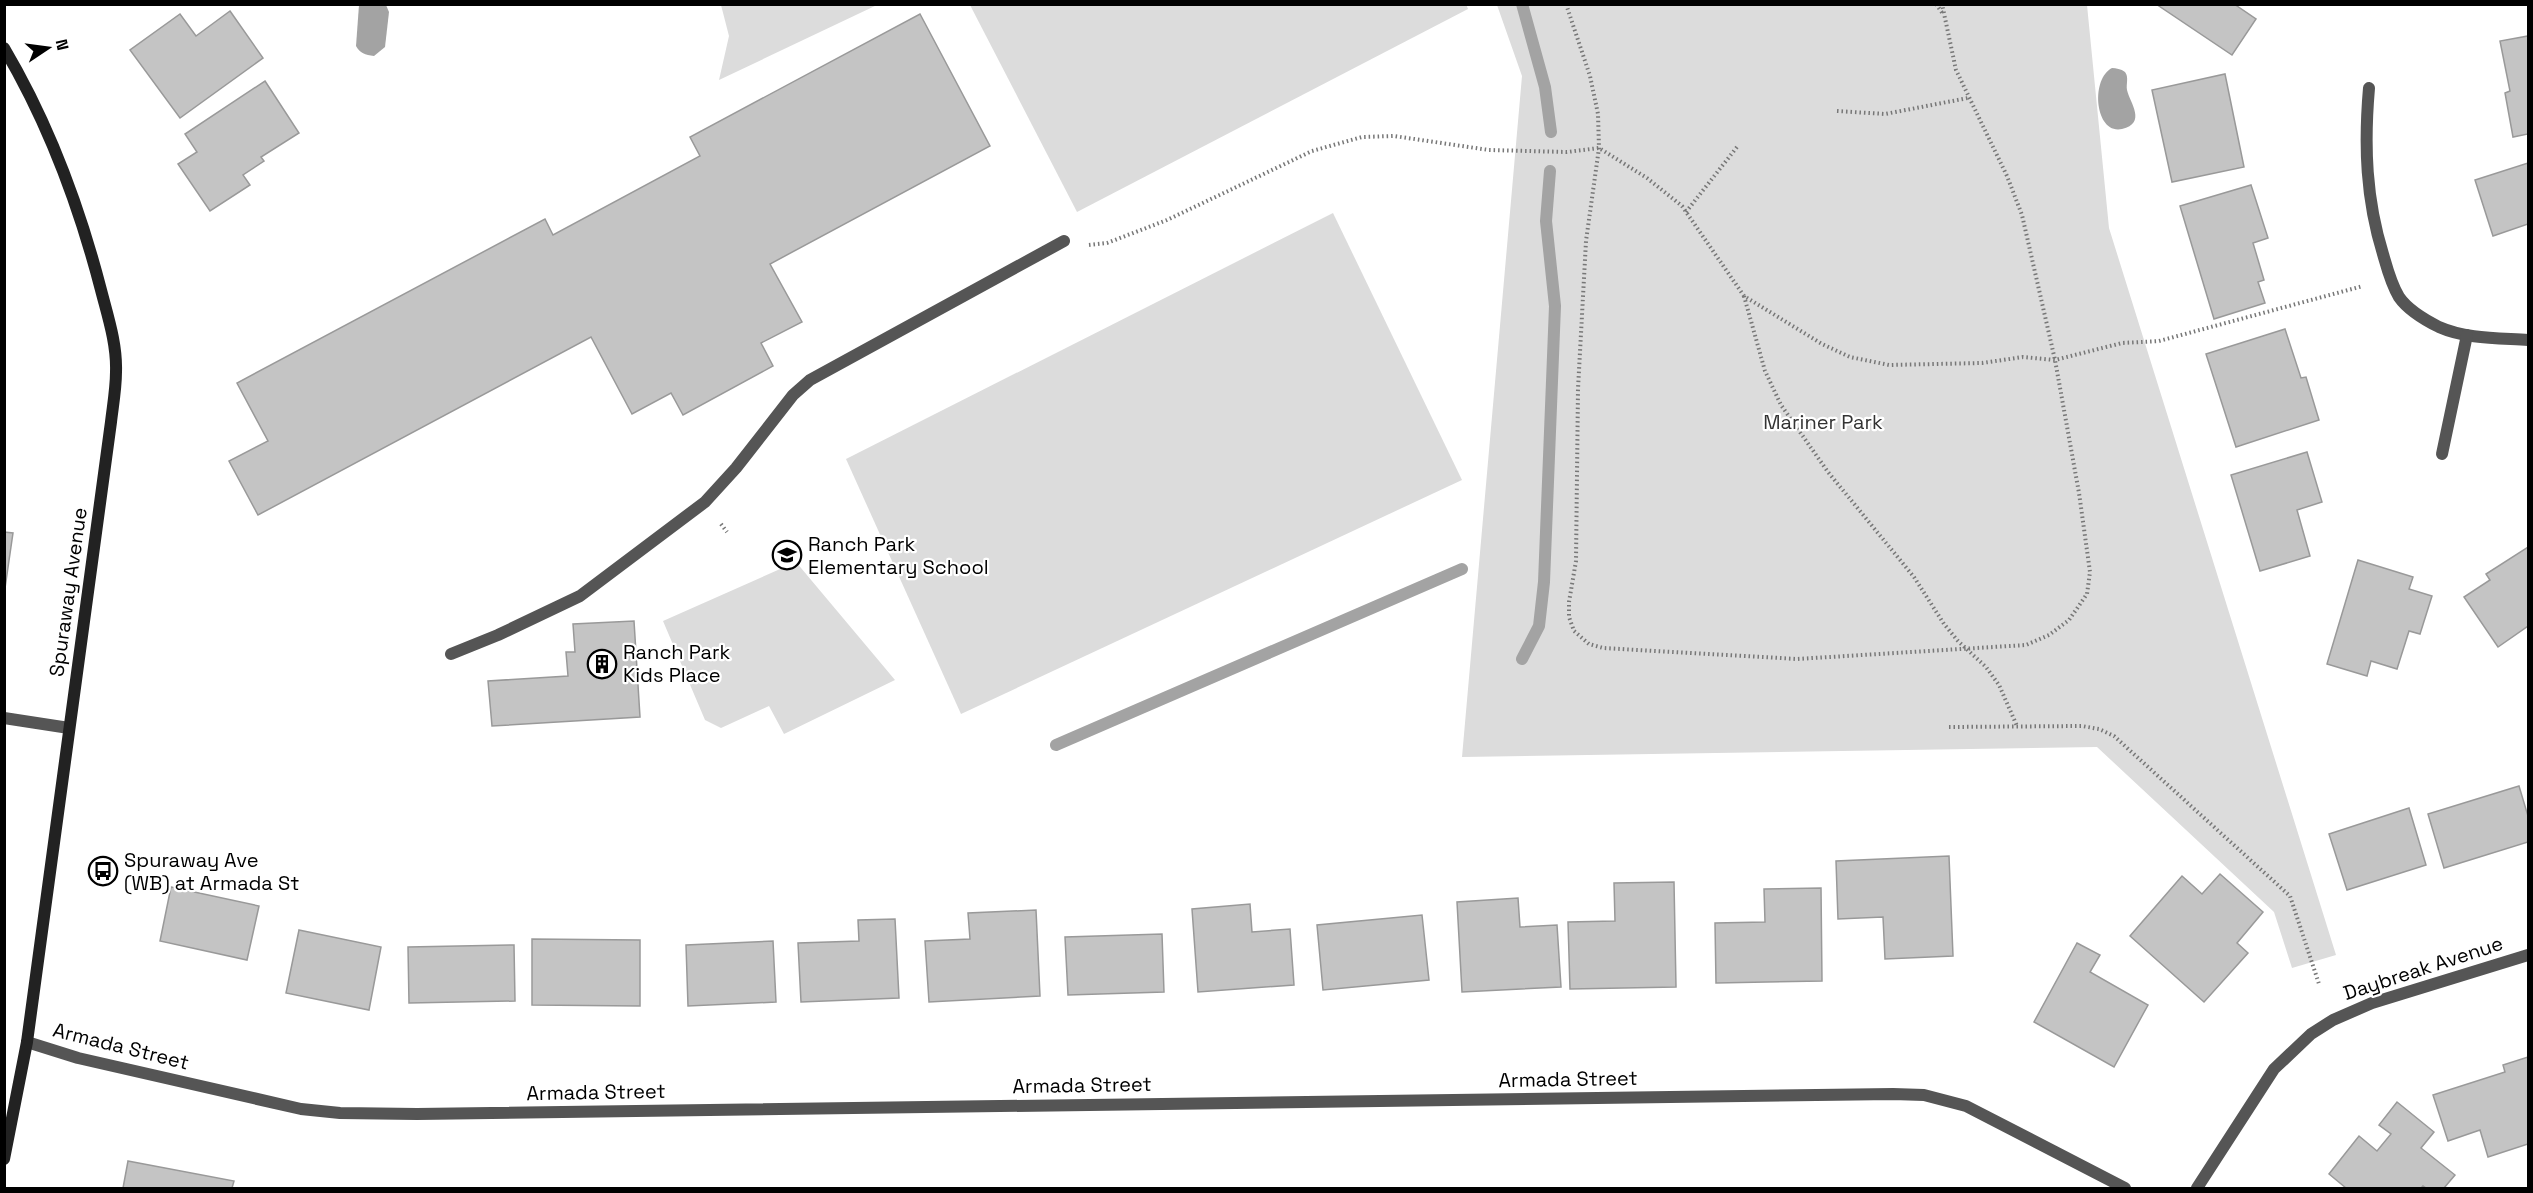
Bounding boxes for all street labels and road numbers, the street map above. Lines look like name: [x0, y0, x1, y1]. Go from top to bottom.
street label: Spuraway Avenue: [43, 506, 93, 678]
street label: Daybreak Avenue: [2340, 930, 2506, 1006]
street label: Armada Street: [50, 1017, 192, 1075]
street label: Armada Street: [1498, 1065, 1638, 1093]
street label: Armada Street: [1012, 1071, 1152, 1099]
street label: Armada Street: [526, 1078, 666, 1106]

